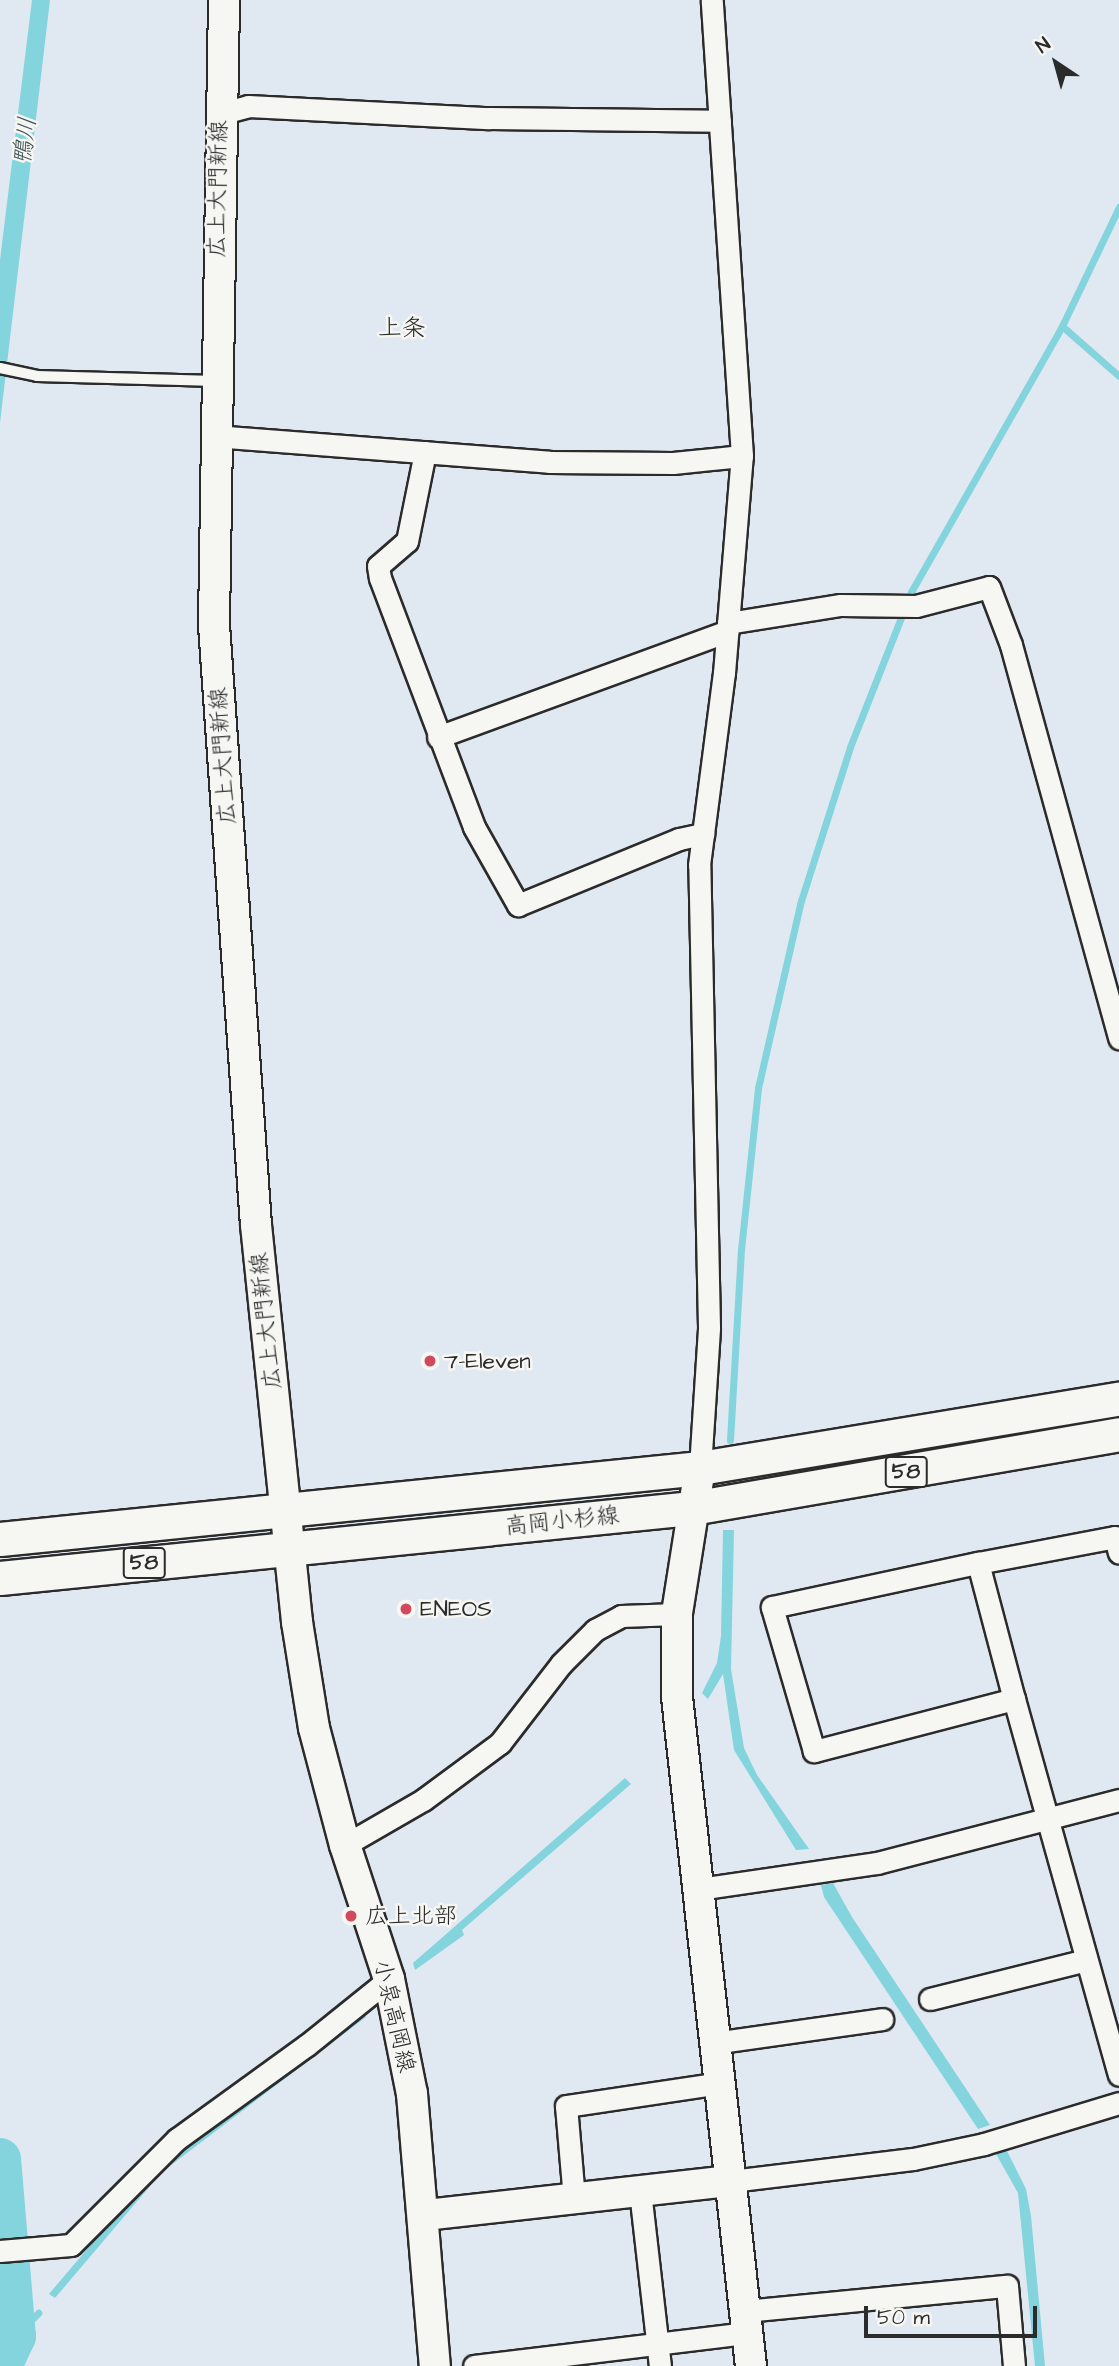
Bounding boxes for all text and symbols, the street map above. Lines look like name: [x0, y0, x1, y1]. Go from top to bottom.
north arrow: [1021, 28, 1091, 98]
text: N: [1031, 31, 1056, 60]
water label: 鴨川: [9, 115, 43, 167]
street label: 広上大門新線: [203, 120, 233, 258]
district label: 上条: [378, 315, 426, 343]
street label: 広上大門新線: [204, 686, 242, 826]
street label: 広上大門新線: [245, 1251, 287, 1391]
place label: 7-Eleven: [444, 1347, 531, 1375]
marker: 7-Eleven: [422, 1353, 438, 1369]
road number: 58: [883, 1454, 929, 1490]
street label: 高岡小杉線: [503, 1501, 621, 1541]
road number: 58: [121, 1546, 167, 1580]
place label: ENEOS: [420, 1595, 492, 1623]
marker: ENEOS: [398, 1601, 414, 1617]
place label: 広上北部: [365, 1902, 457, 1930]
marker: 広上北部: [343, 1908, 359, 1924]
street label: 小泉高岡線: [368, 1957, 420, 2075]
scale bar: [867, 2292, 1040, 2336]
text: 50 m: [877, 2303, 930, 2332]

